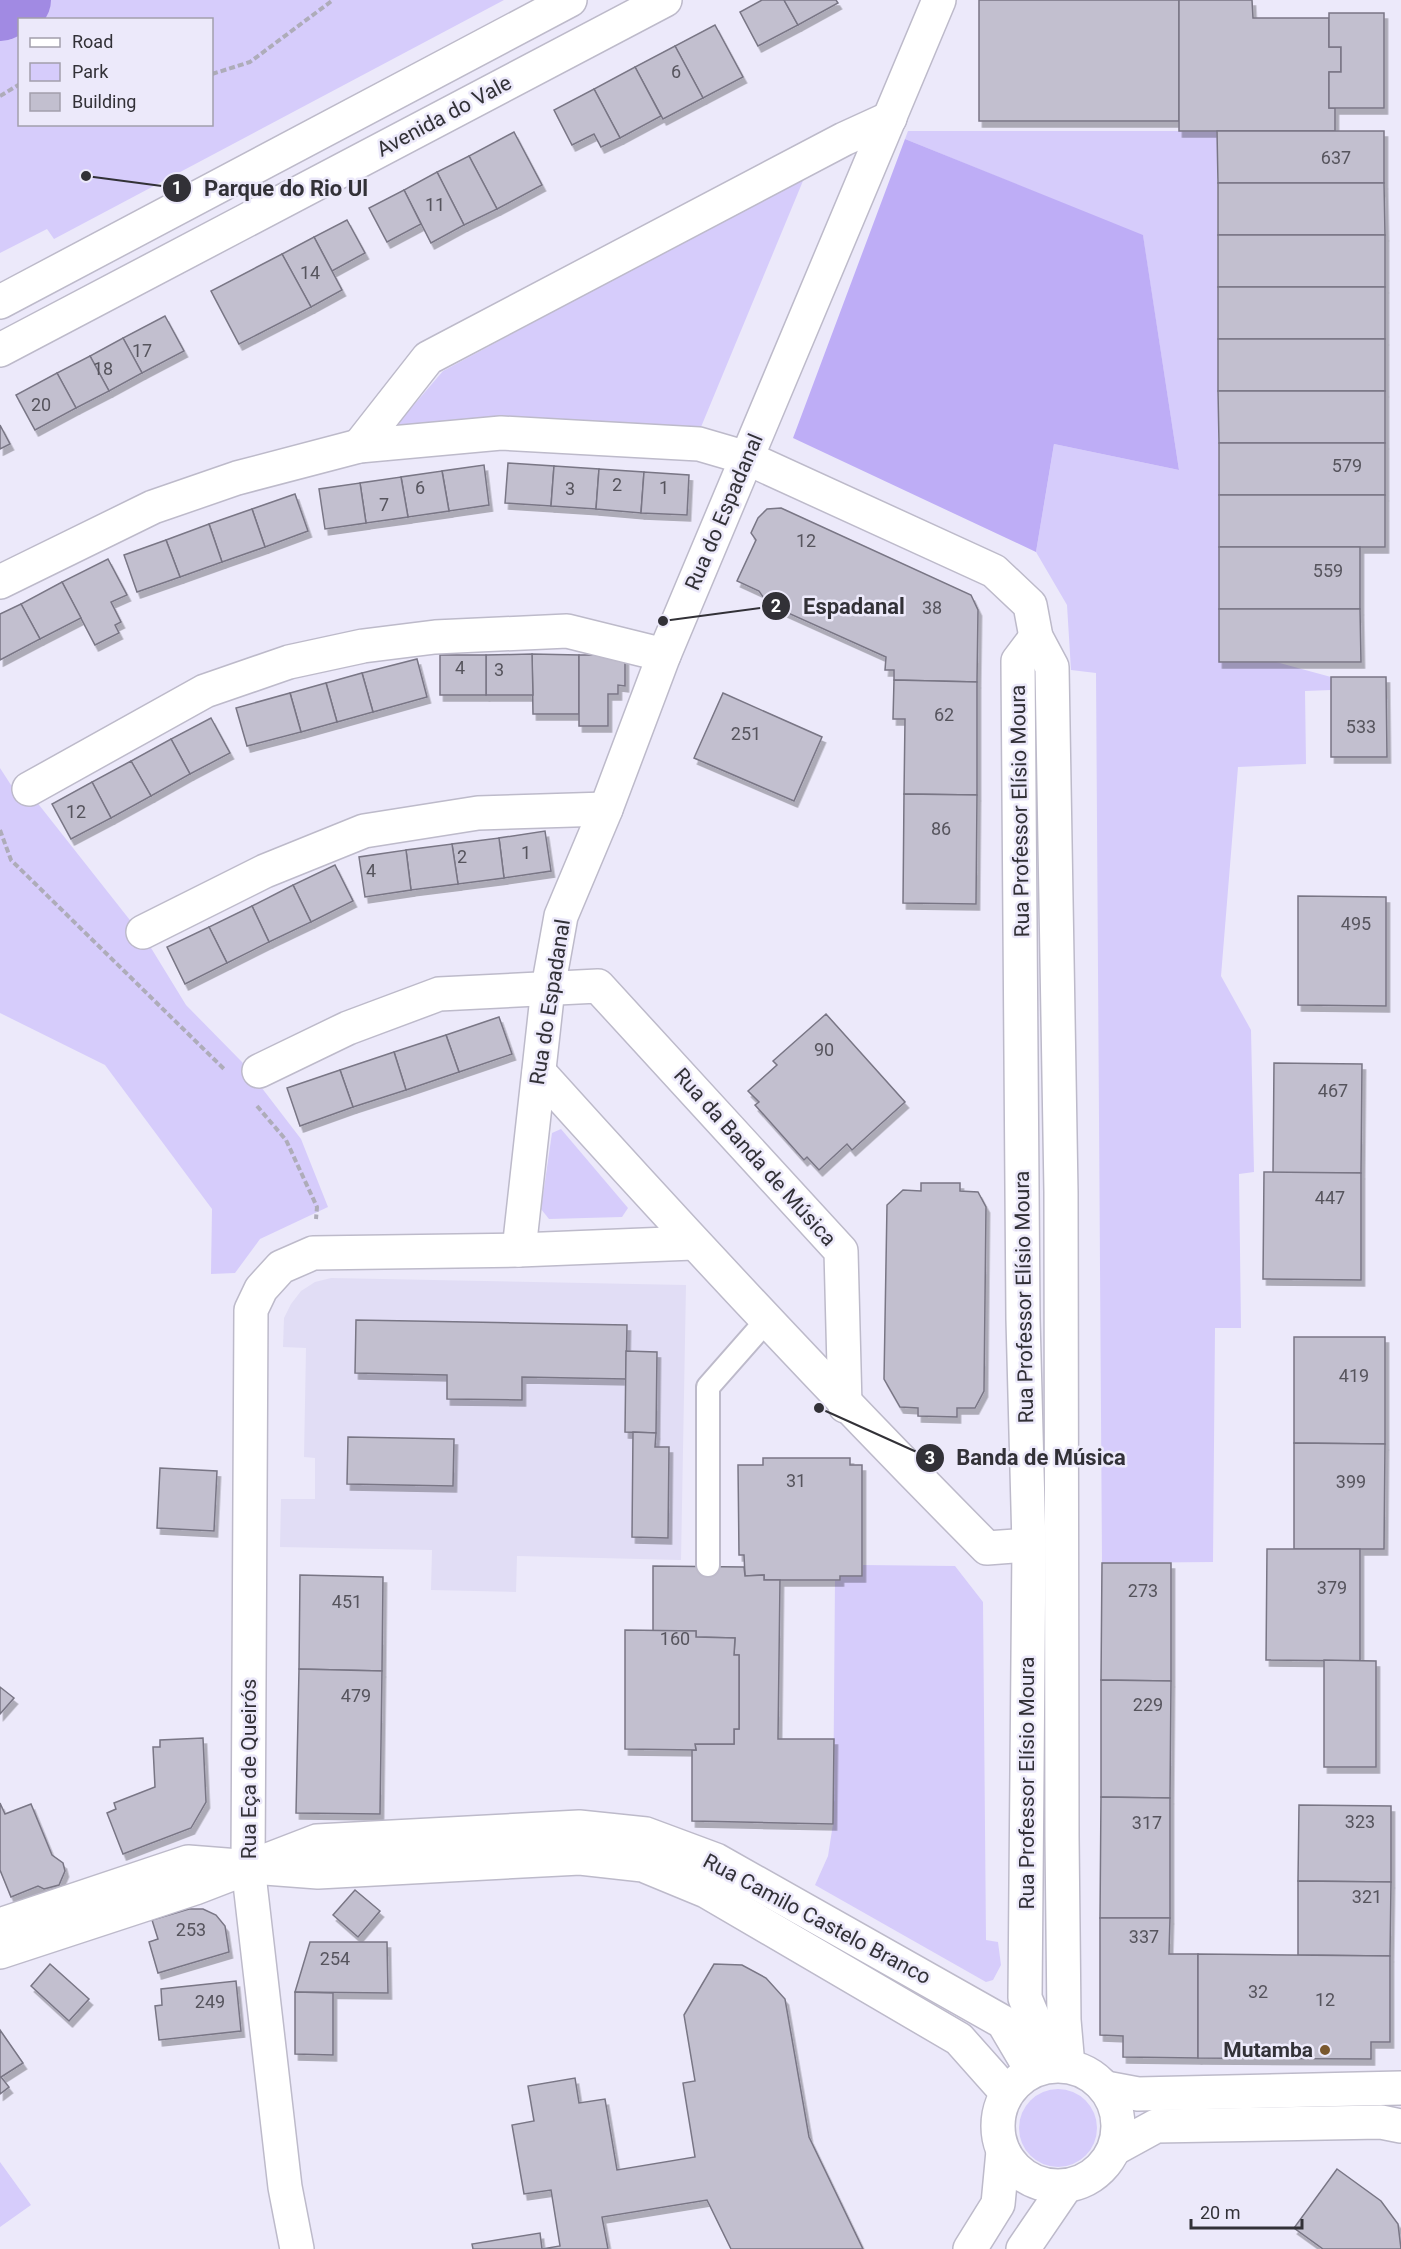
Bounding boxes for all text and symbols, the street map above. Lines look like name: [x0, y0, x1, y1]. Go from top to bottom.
legend: [18, 18, 213, 126]
text: Road: [72, 31, 113, 52]
text: Park: [72, 61, 109, 82]
house number: 6: [671, 61, 681, 82]
street label: Avenida do Vale: [373, 70, 515, 162]
text: Building: [72, 91, 136, 112]
house number: 637: [1321, 147, 1351, 168]
callout: Parque do Rio Ul: [162, 168, 380, 208]
text: Parque do Rio Ul: [204, 176, 368, 201]
text: 1: [172, 177, 182, 198]
house number: 11: [425, 194, 445, 215]
house number: 14: [300, 262, 320, 283]
house number: 17: [132, 340, 152, 361]
house number: 18: [93, 358, 113, 379]
house number: 20: [31, 394, 51, 415]
street label: Rua do Espadanal: [680, 430, 768, 594]
house number: 579: [1332, 455, 1362, 476]
house number: 2: [612, 474, 622, 495]
house number: 6: [415, 477, 425, 498]
house number: 1: [659, 477, 669, 498]
house number: 3: [565, 478, 575, 499]
house number: 7: [379, 494, 389, 515]
house number: 12: [796, 530, 816, 551]
house number: 559: [1313, 560, 1343, 581]
callout: Espadanal: [761, 586, 917, 626]
text: Espadanal: [803, 594, 905, 619]
text: 2: [771, 595, 781, 616]
house number: 38: [922, 597, 942, 618]
house number: 4: [455, 657, 465, 678]
house number: 3: [494, 659, 504, 680]
street label: Rua Professor Elísio Moura: [1006, 684, 1034, 938]
house number: 62: [934, 704, 954, 725]
house number: 533: [1346, 716, 1376, 737]
house number: 251: [731, 723, 761, 744]
house number: 12: [66, 801, 86, 822]
house number: 86: [931, 818, 951, 839]
house number: 1: [521, 842, 531, 863]
house number: 2: [457, 846, 467, 867]
house number: 4: [366, 860, 376, 881]
house number: 495: [1341, 913, 1371, 934]
street label: Rua do Espadanal: [525, 917, 575, 1087]
house number: 90: [814, 1039, 834, 1060]
street label: Rua da Banda de Música: [669, 1063, 841, 1251]
house number: 467: [1318, 1080, 1348, 1101]
street label: Rua Professor Elísio Moura: [1010, 1170, 1038, 1424]
house number: 447: [1315, 1187, 1345, 1208]
house number: 419: [1339, 1365, 1369, 1386]
callout: Banda de Música: [915, 1438, 1138, 1478]
text: Banda de Música: [956, 1445, 1126, 1470]
text: 3: [925, 1447, 935, 1468]
house number: 31: [786, 1470, 806, 1491]
house number: 399: [1336, 1471, 1366, 1492]
house number: 379: [1317, 1577, 1347, 1598]
house number: 273: [1128, 1580, 1158, 1601]
house number: 451: [332, 1591, 362, 1612]
house number: 160: [660, 1628, 690, 1649]
street label: Rua Professor Elísio Moura: [1015, 1657, 1039, 1909]
street label: Rua Eça de Queirós: [237, 1679, 261, 1859]
house number: 479: [341, 1685, 371, 1706]
house number: 229: [1133, 1694, 1163, 1715]
house number: 323: [1345, 1811, 1375, 1832]
house number: 317: [1132, 1812, 1162, 1833]
street label: Rua Camilo Castelo Branco: [699, 1849, 935, 1989]
house number: 321: [1352, 1886, 1382, 1907]
house number: 253: [176, 1919, 206, 1940]
house number: 337: [1129, 1926, 1159, 1947]
house number: 254: [320, 1948, 350, 1969]
house number: 32: [1248, 1981, 1268, 2002]
house number: 12: [1315, 1989, 1335, 2010]
house number: 249: [195, 1991, 225, 2012]
place label: Mutamba: [1223, 2038, 1313, 2062]
marker: Mutamba: [1318, 2043, 1332, 2057]
scale bar: [1191, 2192, 1302, 2230]
text: 20 m: [1200, 2202, 1240, 2223]

